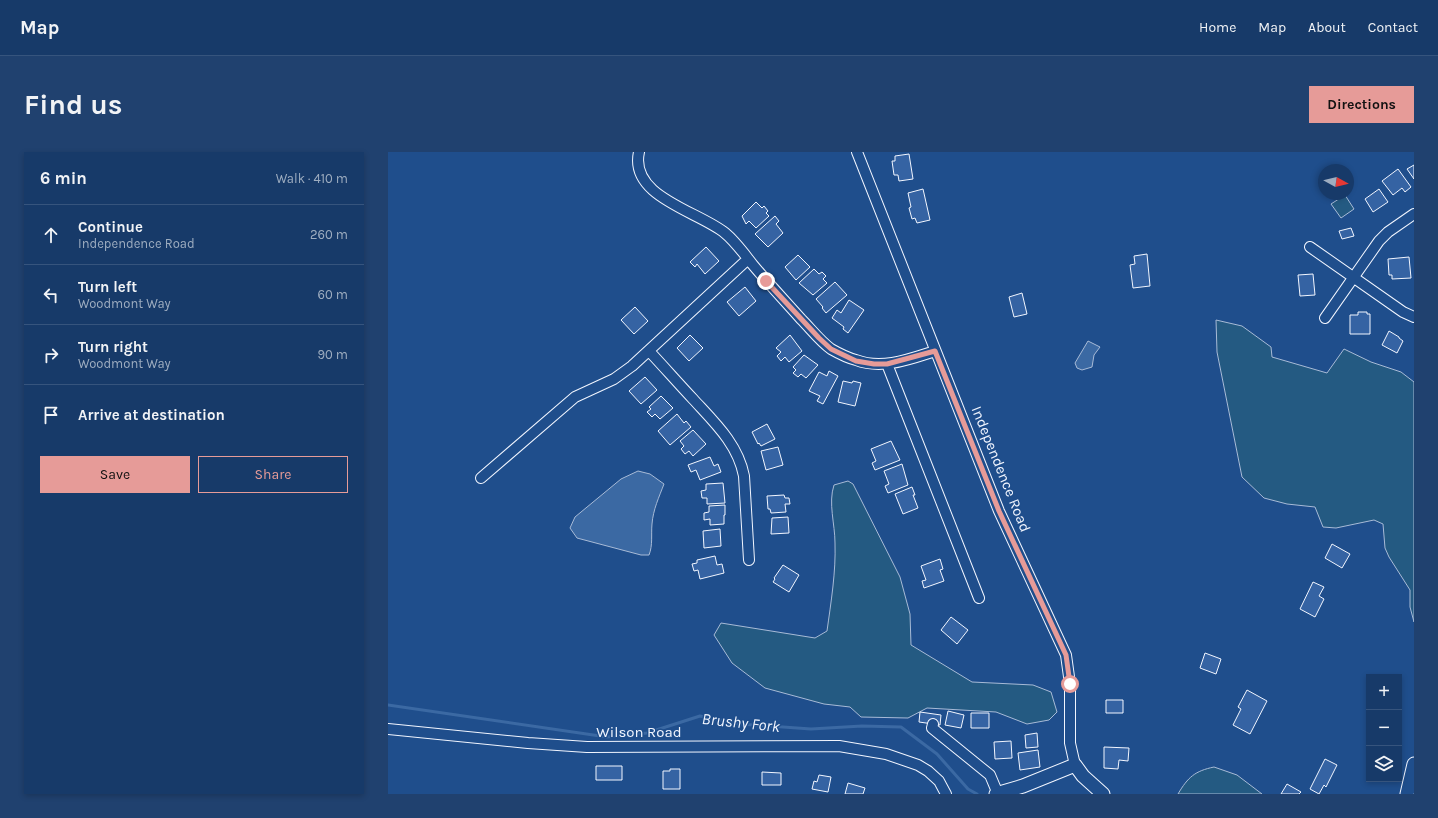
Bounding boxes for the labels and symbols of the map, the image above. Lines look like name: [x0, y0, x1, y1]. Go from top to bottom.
north arrow: [1318, 164, 1354, 200]
route end: [757, 272, 775, 290]
street label: Independence Road: [967, 403, 1035, 535]
route start: [1061, 675, 1079, 693]
water label: Brushy Fork: [701, 709, 782, 736]
street label: Wilson Road: [596, 723, 682, 741]

